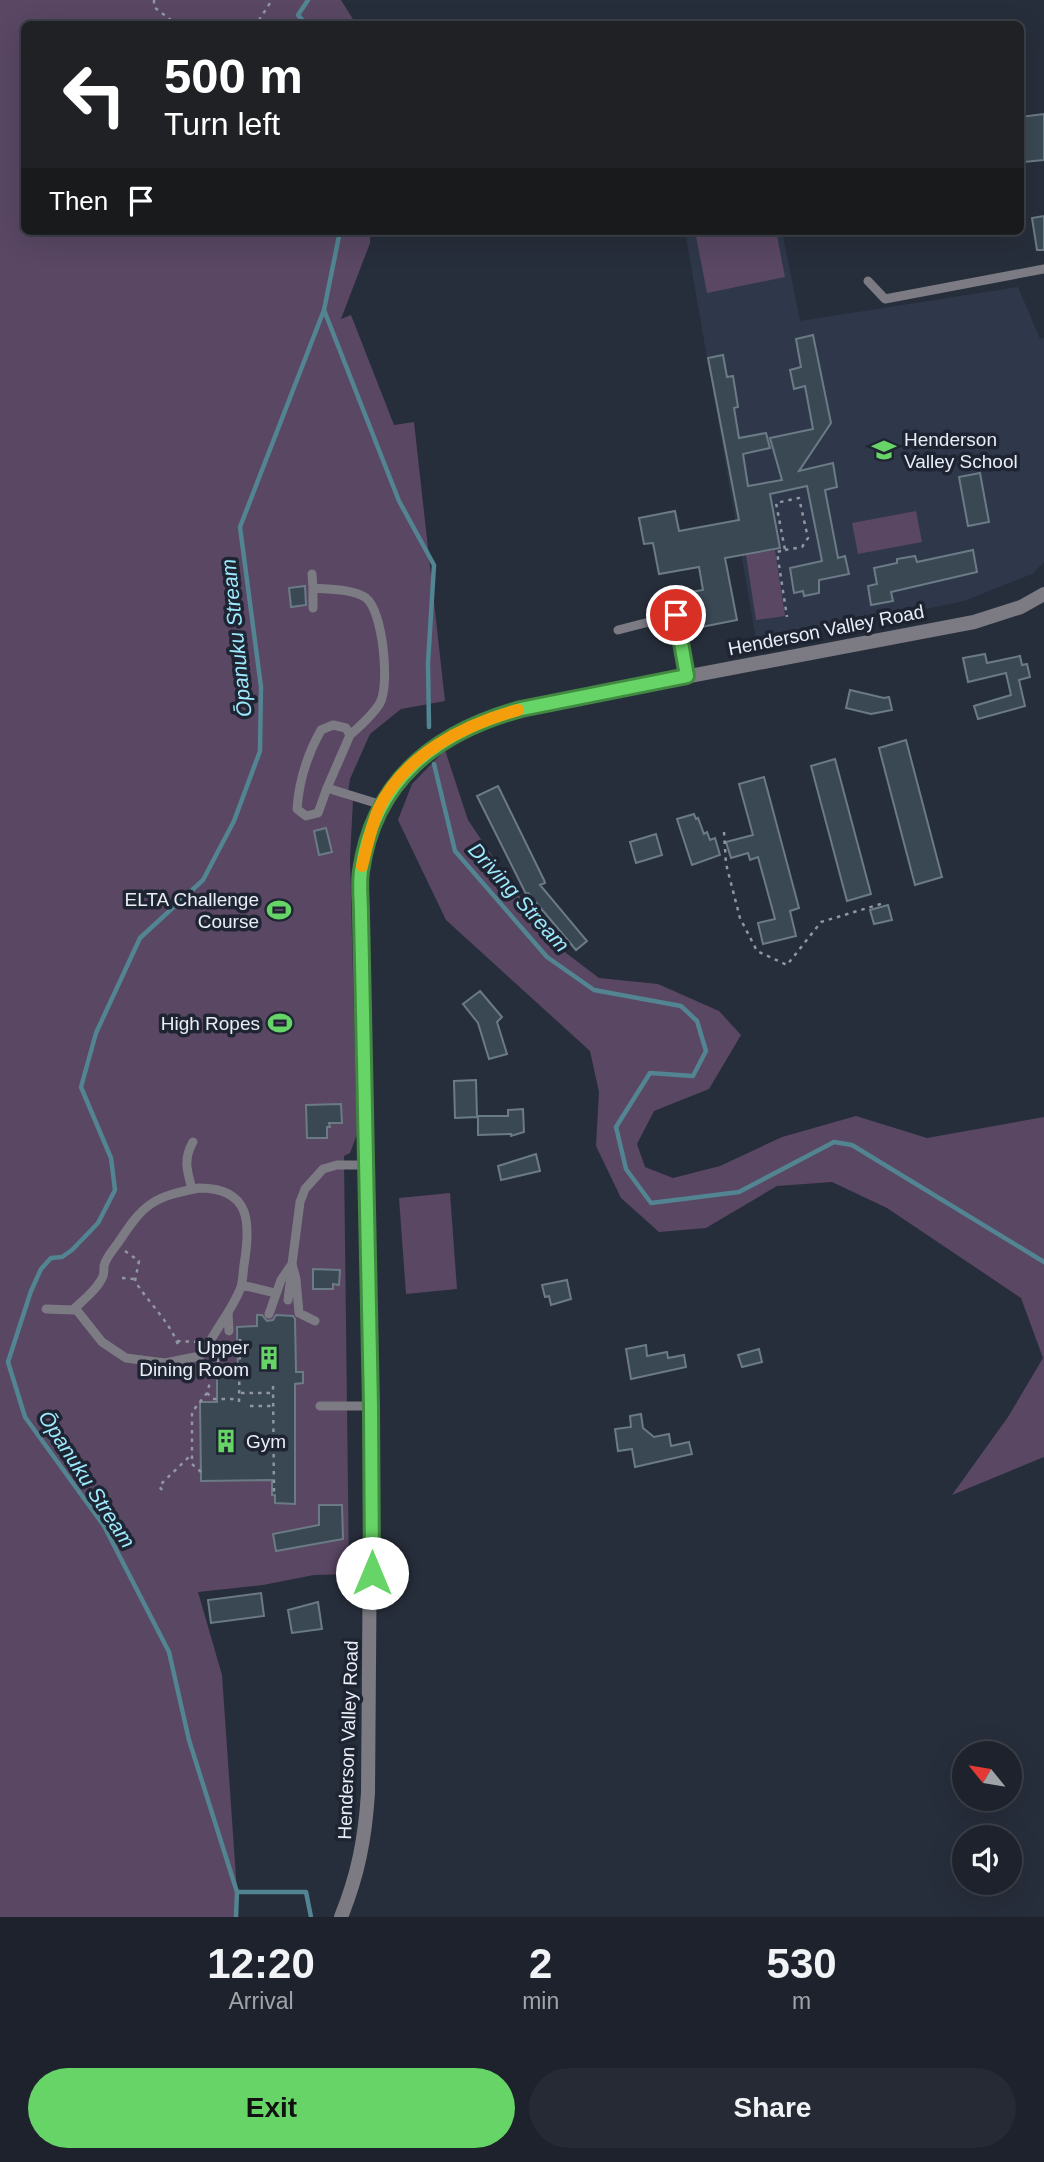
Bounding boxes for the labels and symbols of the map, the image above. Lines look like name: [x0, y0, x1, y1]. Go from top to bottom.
place label: Henderson Valley School: [904, 429, 1018, 472]
school or university icon: Henderson Valley School: [870, 436, 898, 464]
water label: Ōpanuku Stream: [216, 558, 256, 718]
pin: [646, 585, 706, 645]
street label: Henderson Valley Road: [726, 601, 926, 659]
water label: Driving Stream: [464, 838, 574, 956]
place label: ELTA Challenge Course: [125, 889, 259, 932]
sports icon: ELTA Challenge Course: [265, 896, 293, 924]
sports icon: High Ropes: [266, 1009, 294, 1037]
place label: High Ropes: [161, 1013, 260, 1034]
place label: Upper Dining Room: [139, 1337, 250, 1380]
building icon: Upper Dining Room: [255, 1344, 283, 1372]
water label: Ōpanuku Stream: [34, 1406, 140, 1552]
building icon: Gym: [212, 1427, 240, 1455]
place label: Gym: [246, 1431, 286, 1452]
position arrow: [335, 1536, 409, 1610]
street label: Henderson Valley Road: [334, 1640, 362, 1840]
north arrow: [952, 1741, 1022, 1811]

